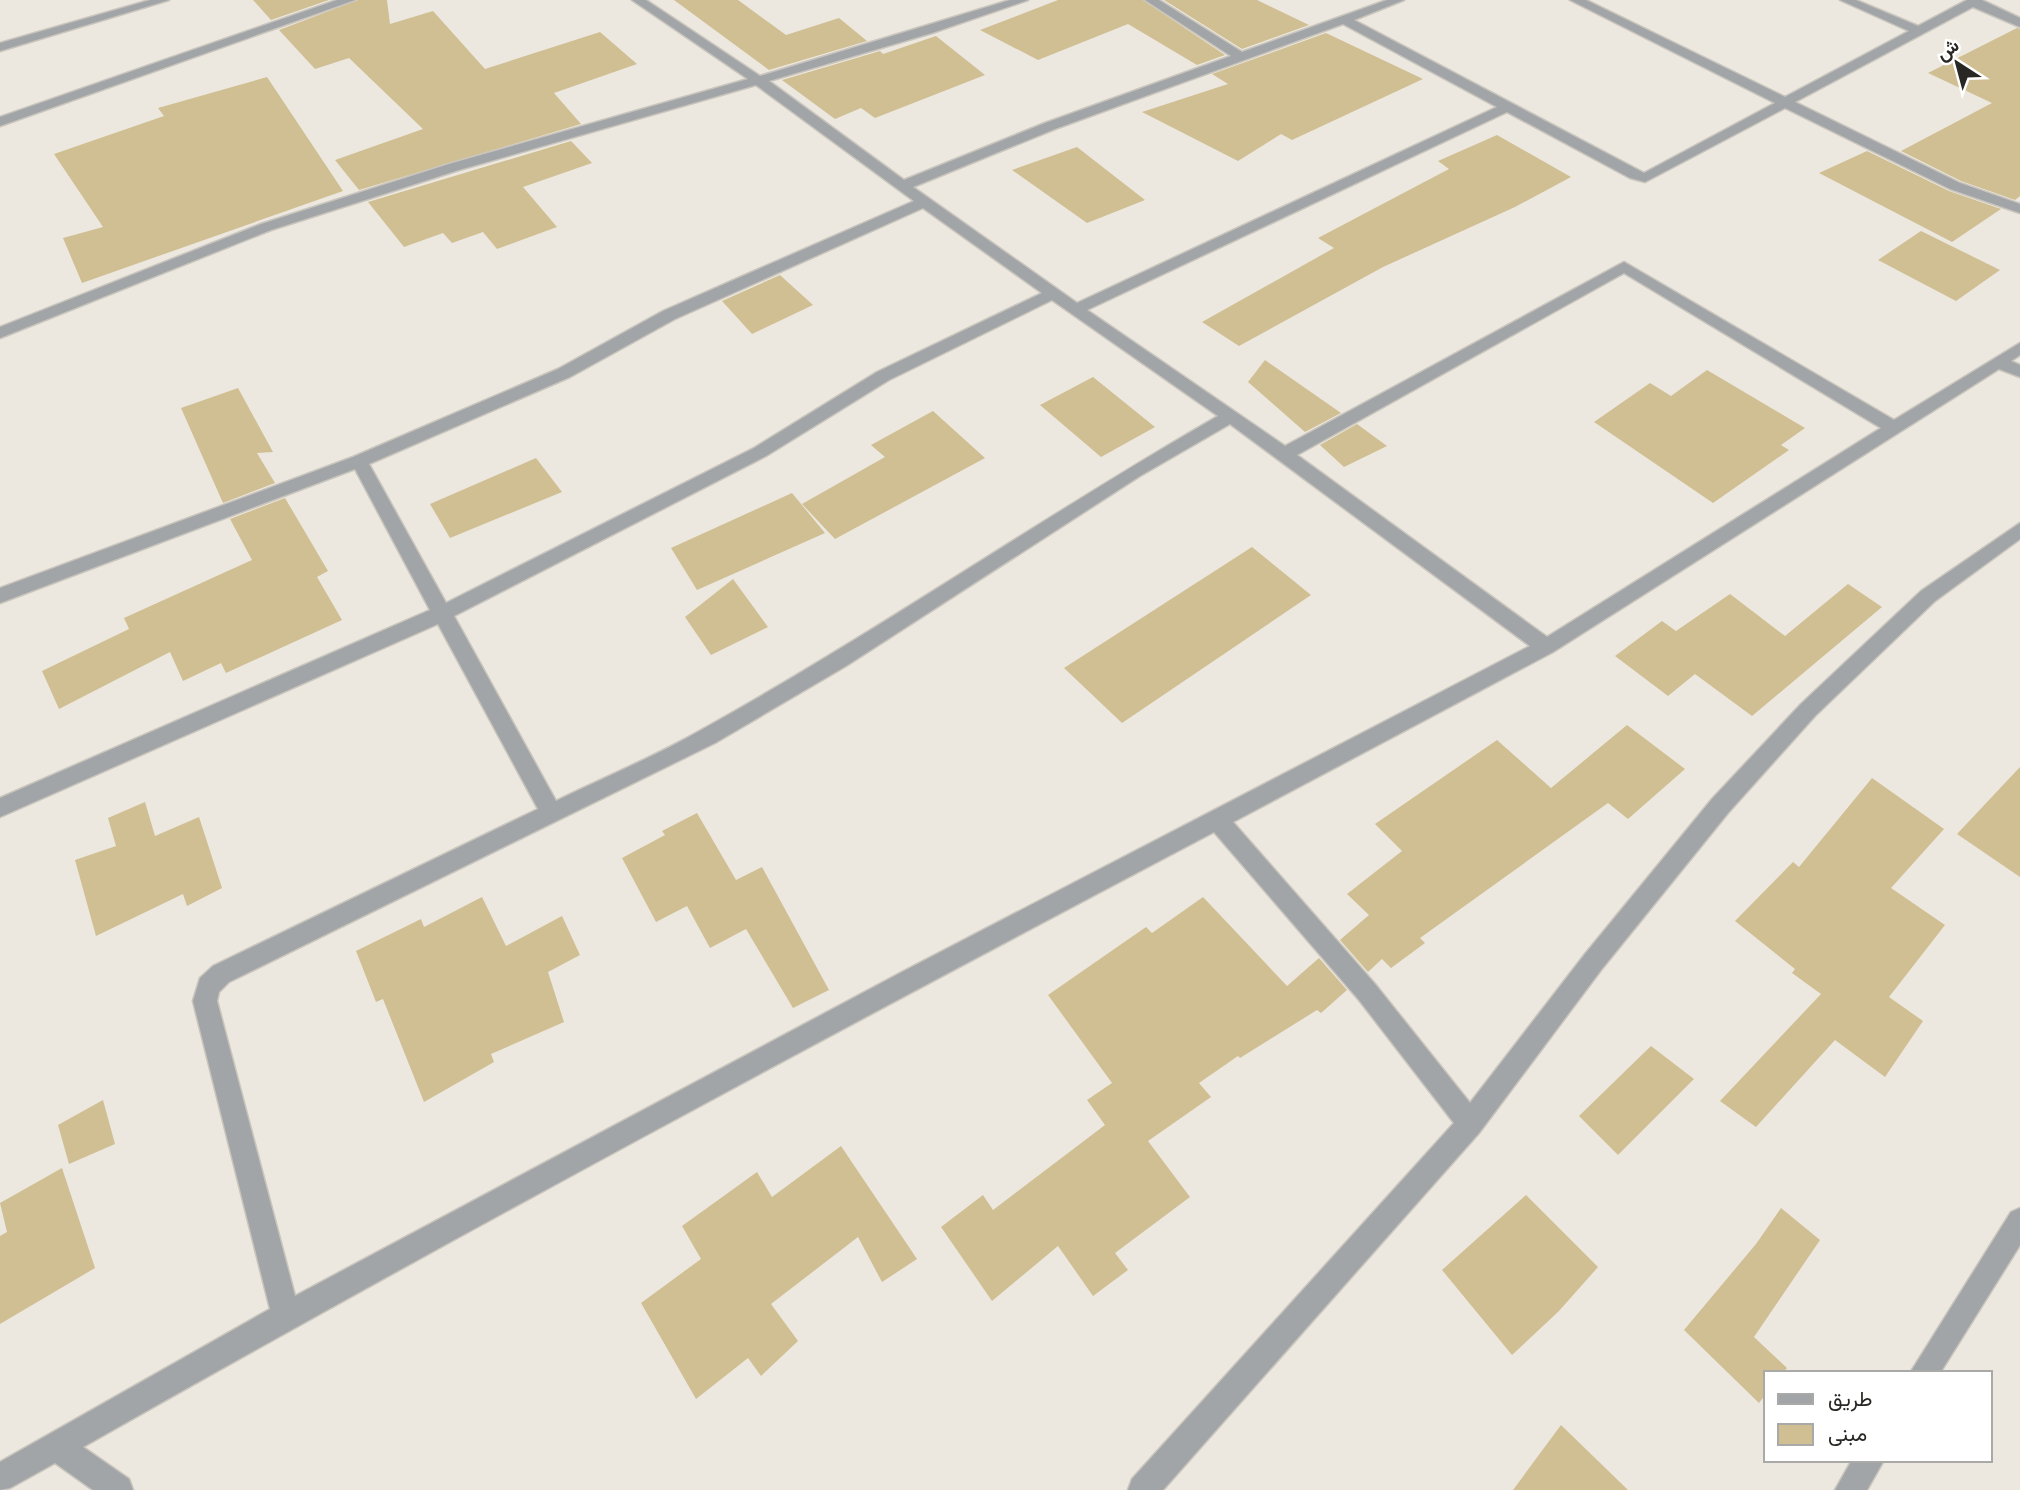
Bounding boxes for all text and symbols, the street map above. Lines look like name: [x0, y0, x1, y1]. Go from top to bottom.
north arrow: [1922, 28, 1992, 98]
text: ش: [1931, 33, 1963, 66]
legend: [1764, 1371, 1992, 1462]
text: طريق: [1828, 1385, 1873, 1412]
text: مبنى: [1828, 1420, 1867, 1446]

